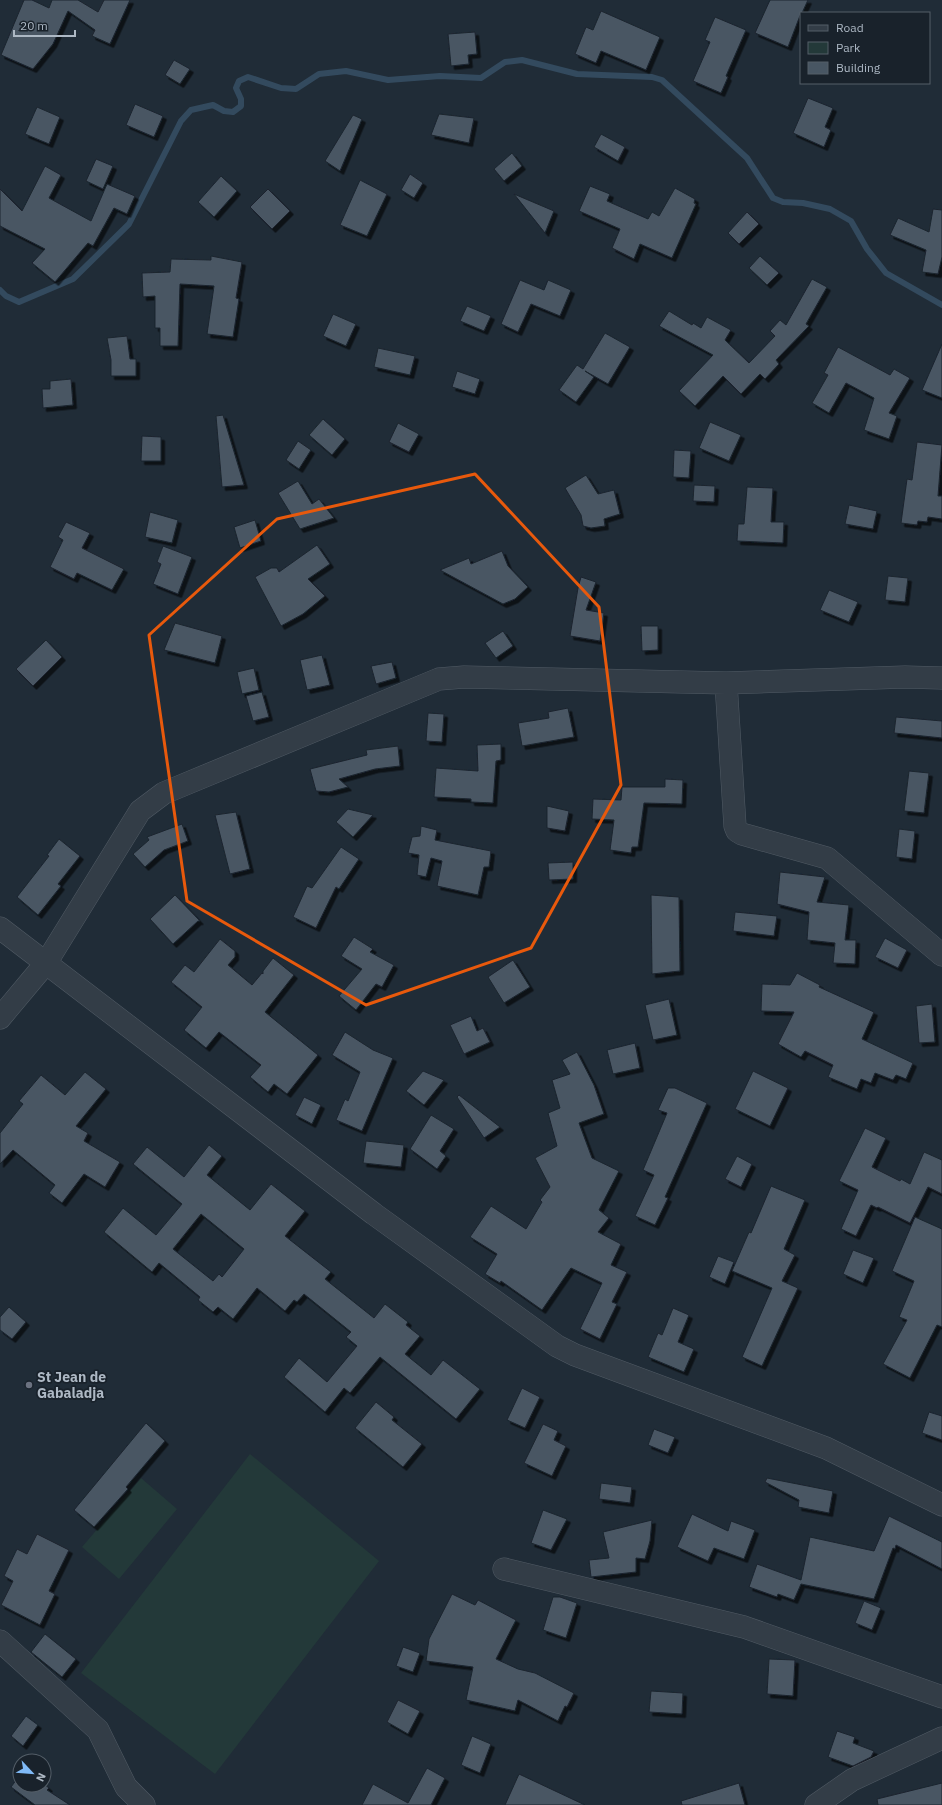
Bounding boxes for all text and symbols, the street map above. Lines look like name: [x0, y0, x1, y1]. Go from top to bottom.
scale bar: [14, 12, 75, 38]
legend: [800, 12, 930, 84]
text: 20 m: [20, 18, 48, 33]
text: Road: [836, 20, 864, 35]
text: Park: [836, 40, 861, 55]
text: Building: [836, 60, 881, 75]
place label: St Jean de Gabaladja: [37, 1368, 106, 1402]
marker: St Jean de Gabaladja: [24, 1380, 34, 1390]
north arrow: [12, 1753, 52, 1793]
text: N: [33, 1771, 49, 1784]

